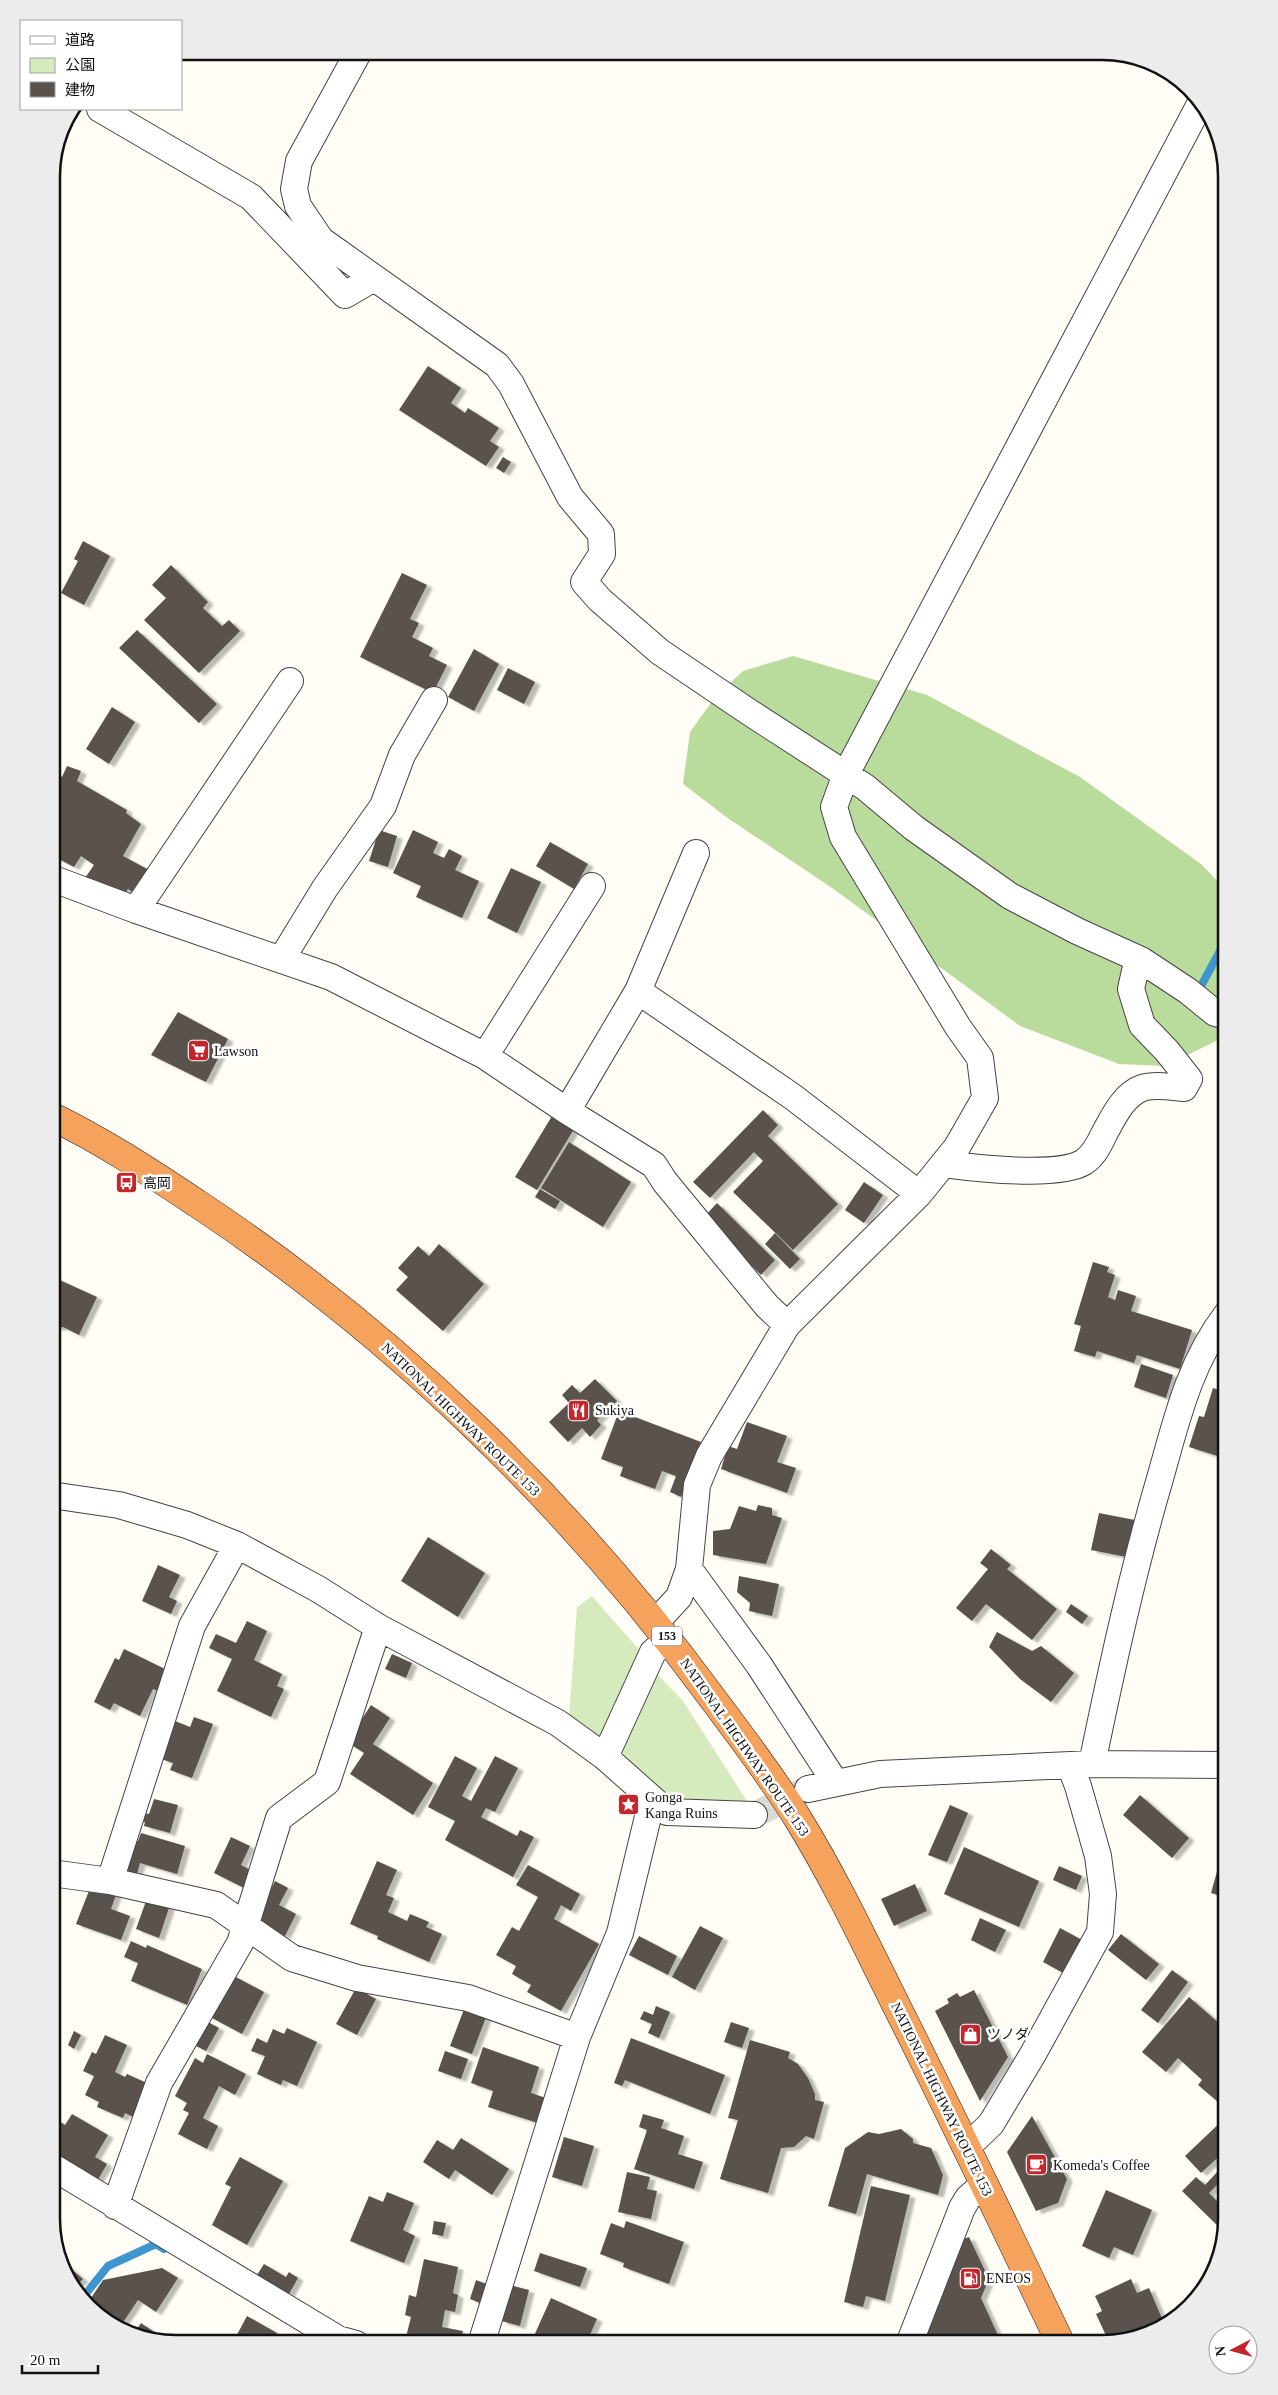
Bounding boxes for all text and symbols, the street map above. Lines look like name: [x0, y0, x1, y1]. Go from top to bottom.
legend: [20, 20, 182, 110]
text: 道路: [65, 32, 95, 48]
text: 公園: [65, 57, 95, 73]
text: 建物: [65, 82, 95, 98]
supermarket icon: Lawson: [186, 1039, 210, 1063]
place label: Lawson: [214, 1044, 258, 1059]
bus stop icon: 高岡: [115, 1171, 139, 1195]
place label: 高岡: [143, 1176, 171, 1191]
street label: NATIONAL HIGHWAY ROUTE 153: [379, 1340, 543, 1499]
restaurant icon: Sukiya: [567, 1398, 591, 1422]
place label: Sukiya: [595, 1403, 635, 1418]
road number: 153: [652, 1626, 682, 1645]
street label: NATIONAL HIGHWAY ROUTE 153: [677, 1656, 812, 1839]
place label: Gonga Kanga Ruins: [645, 1790, 718, 1821]
place icon: Gonga Kanga Ruins: [617, 1793, 641, 1817]
street label: NATIONAL HIGHWAY ROUTE 153: [888, 2000, 995, 2198]
shop icon: ツノダ: [959, 2022, 983, 2046]
place label: ツノダ: [987, 2027, 1029, 2042]
cafe icon: Komeda's Coffee: [1025, 2153, 1049, 2177]
place label: Komeda's Coffee: [1053, 2158, 1150, 2173]
fuel station icon: ENEOS: [958, 2266, 982, 2290]
place label: ENEOS: [986, 2271, 1031, 2286]
north arrow: [1208, 2325, 1258, 2375]
scale bar: [22, 2342, 99, 2374]
text: N: [1213, 2345, 1229, 2357]
text: 20 m: [30, 2352, 61, 2368]

